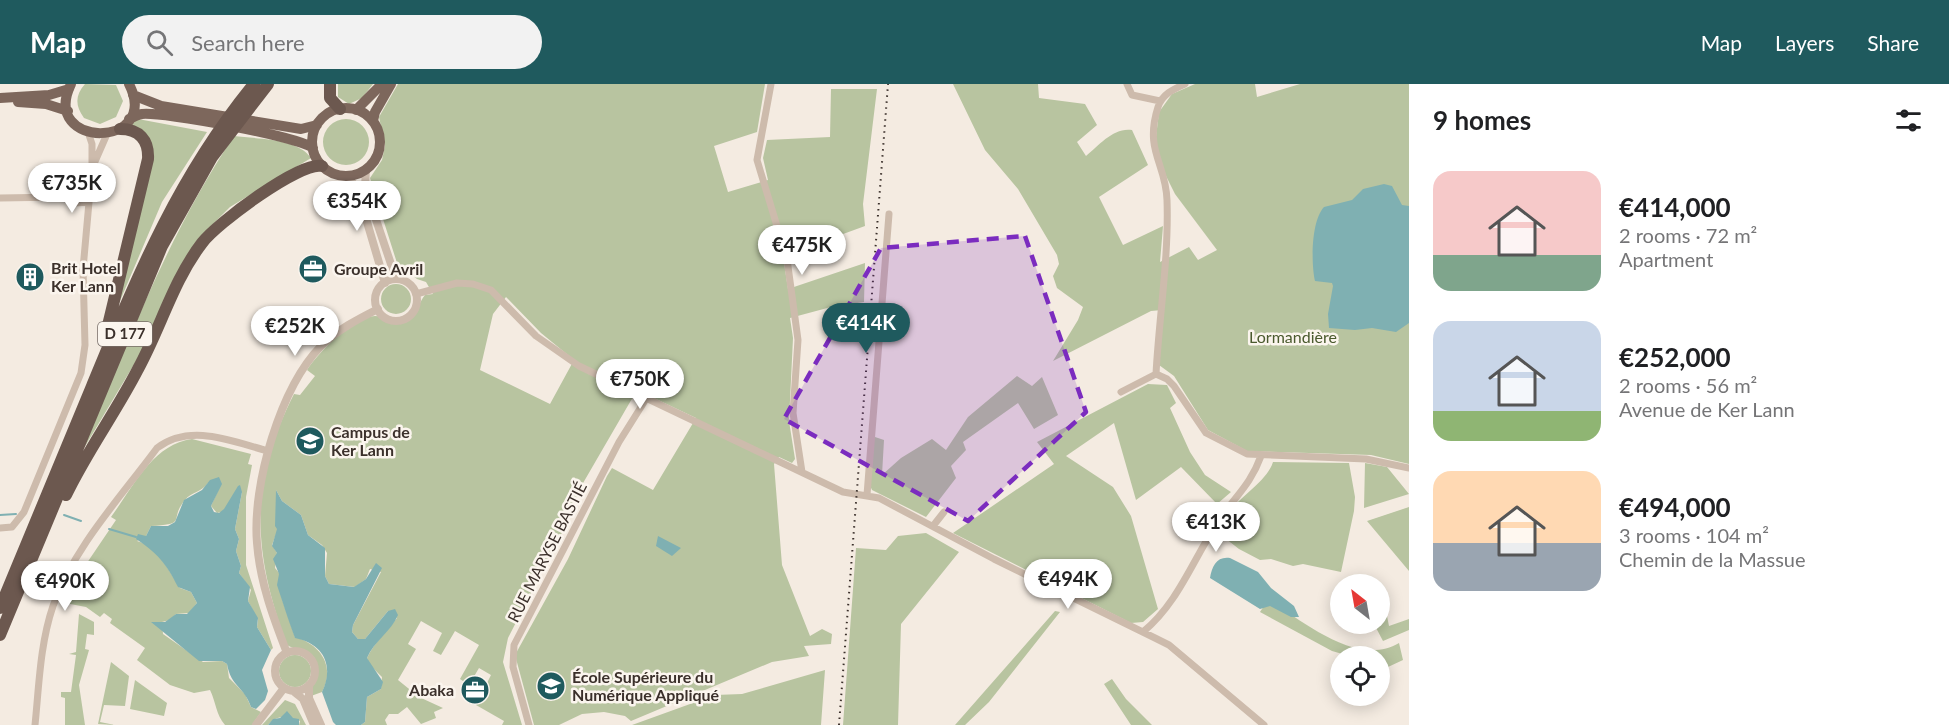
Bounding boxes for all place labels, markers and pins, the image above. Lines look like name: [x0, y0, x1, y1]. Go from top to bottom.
pin: €735K: [30, 163, 114, 214]
pin: €354K: [315, 181, 399, 232]
pin: €475K: [760, 225, 844, 276]
office icon: Groupe Avril: [297, 253, 329, 285]
place label: Brit Hotel Ker Lann: [51, 258, 121, 295]
place label: Groupe Avril: [334, 259, 423, 278]
building icon: Brit Hotel Ker Lann: [14, 261, 46, 293]
pin: €414K: [824, 303, 908, 354]
pin: €252K: [253, 306, 337, 357]
pin: €750K: [598, 359, 682, 410]
place label: Campus de Ker Lann: [331, 422, 410, 459]
school or university icon: Campus de Ker Lann: [294, 425, 326, 457]
pin: €413K: [1174, 502, 1258, 553]
pin: €494K: [1026, 559, 1110, 610]
pin: €490K: [23, 561, 107, 612]
place label: École Supérieure du Numérique Appliqué: [572, 667, 720, 704]
school or university icon: École Supérieure du Numérique Appliqué: [535, 670, 567, 702]
office icon: Abaka: [459, 674, 491, 706]
place label: Abaka: [408, 680, 454, 699]

